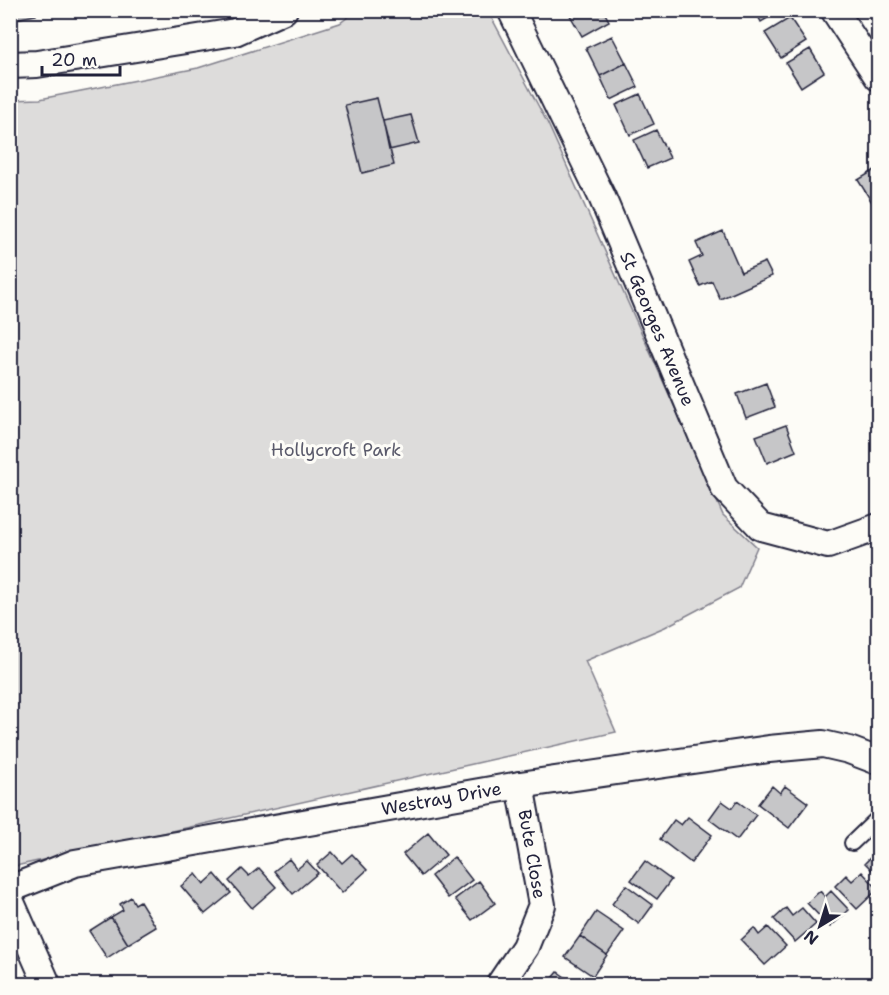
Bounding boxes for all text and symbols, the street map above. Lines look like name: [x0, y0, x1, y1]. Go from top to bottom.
scale bar: [42, 39, 120, 77]
text: 20 m: [51, 48, 97, 72]
street label: St Georges Avenue: [614, 248, 700, 410]
park label: Hollycroft Park: [271, 438, 401, 462]
street label: Westray Drive: [379, 776, 503, 821]
street label: Bute Close: [512, 808, 552, 900]
north arrow: [790, 896, 850, 956]
text: N: [800, 925, 823, 950]

